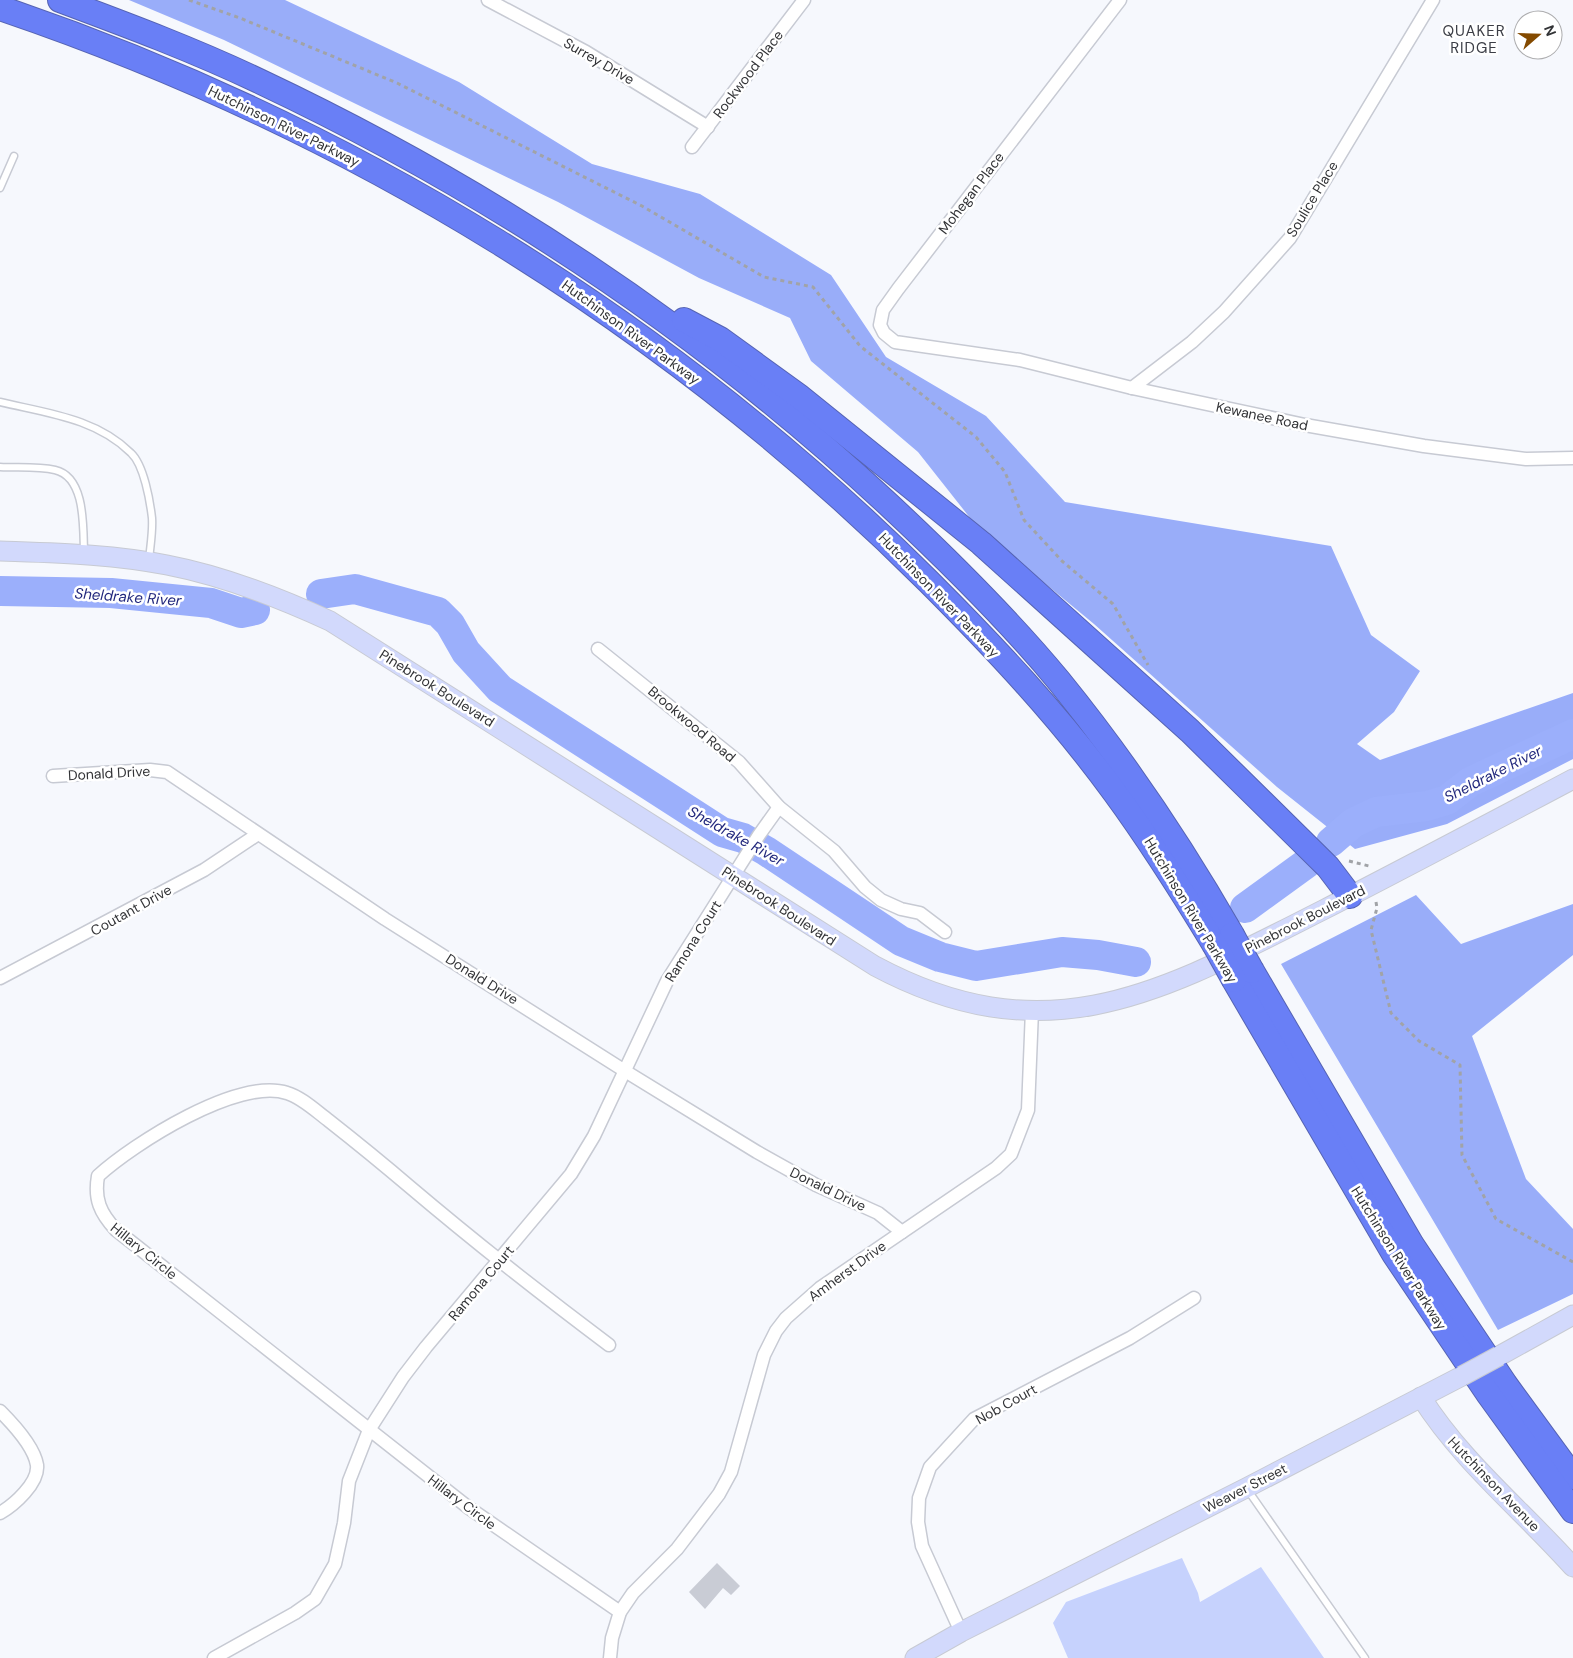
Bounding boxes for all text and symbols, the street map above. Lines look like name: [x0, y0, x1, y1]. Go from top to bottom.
north arrow: [1513, 10, 1563, 60]
district label: QUAKER RIDGE: [1442, 21, 1506, 58]
text: N: [1540, 23, 1560, 38]
street label: Rockwood Place: [709, 26, 787, 122]
street label: Surrey Drive: [560, 34, 638, 88]
street label: Hutchinson River Parkway: [205, 81, 363, 171]
street label: Mohegan Place: [934, 148, 1008, 238]
street label: Soulice Place: [1282, 158, 1342, 240]
street label: Hutchinson River Parkway: [558, 276, 704, 388]
street label: Kewanee Road: [1214, 397, 1310, 435]
street label: Hutchinson River Parkway: [875, 529, 1003, 661]
water label: Sheldrake River: [74, 583, 183, 611]
street label: Pinebrook Boulevard: [376, 645, 498, 731]
street label: Brookwood Road: [644, 682, 740, 766]
water label: Sheldrake River: [1441, 741, 1546, 807]
street label: Donald Drive: [67, 762, 151, 784]
water label: Sheldrake River: [684, 801, 788, 871]
street label: Hutchinson River Parkway: [1140, 834, 1242, 986]
street label: Pinebrook Boulevard: [719, 862, 839, 950]
street label: Coutant Drive: [87, 880, 175, 940]
street label: Pinebrook Boulevard: [1242, 881, 1368, 957]
street label: Ramona Court: [661, 897, 725, 985]
street label: Donald Drive: [442, 950, 522, 1008]
street label: Donald Drive: [787, 1163, 869, 1215]
street label: Hutchinson River Parkway: [1347, 1183, 1451, 1333]
street label: Hillary Circle: [107, 1219, 181, 1283]
street label: Amherst Drive: [804, 1237, 890, 1305]
street label: Ramona Court: [444, 1242, 518, 1324]
street label: Nob Court: [972, 1380, 1040, 1428]
street label: Hutchinson Avenue: [1444, 1433, 1544, 1535]
street label: Weaver Street: [1200, 1459, 1290, 1517]
street label: Hillary Circle: [424, 1470, 500, 1534]

